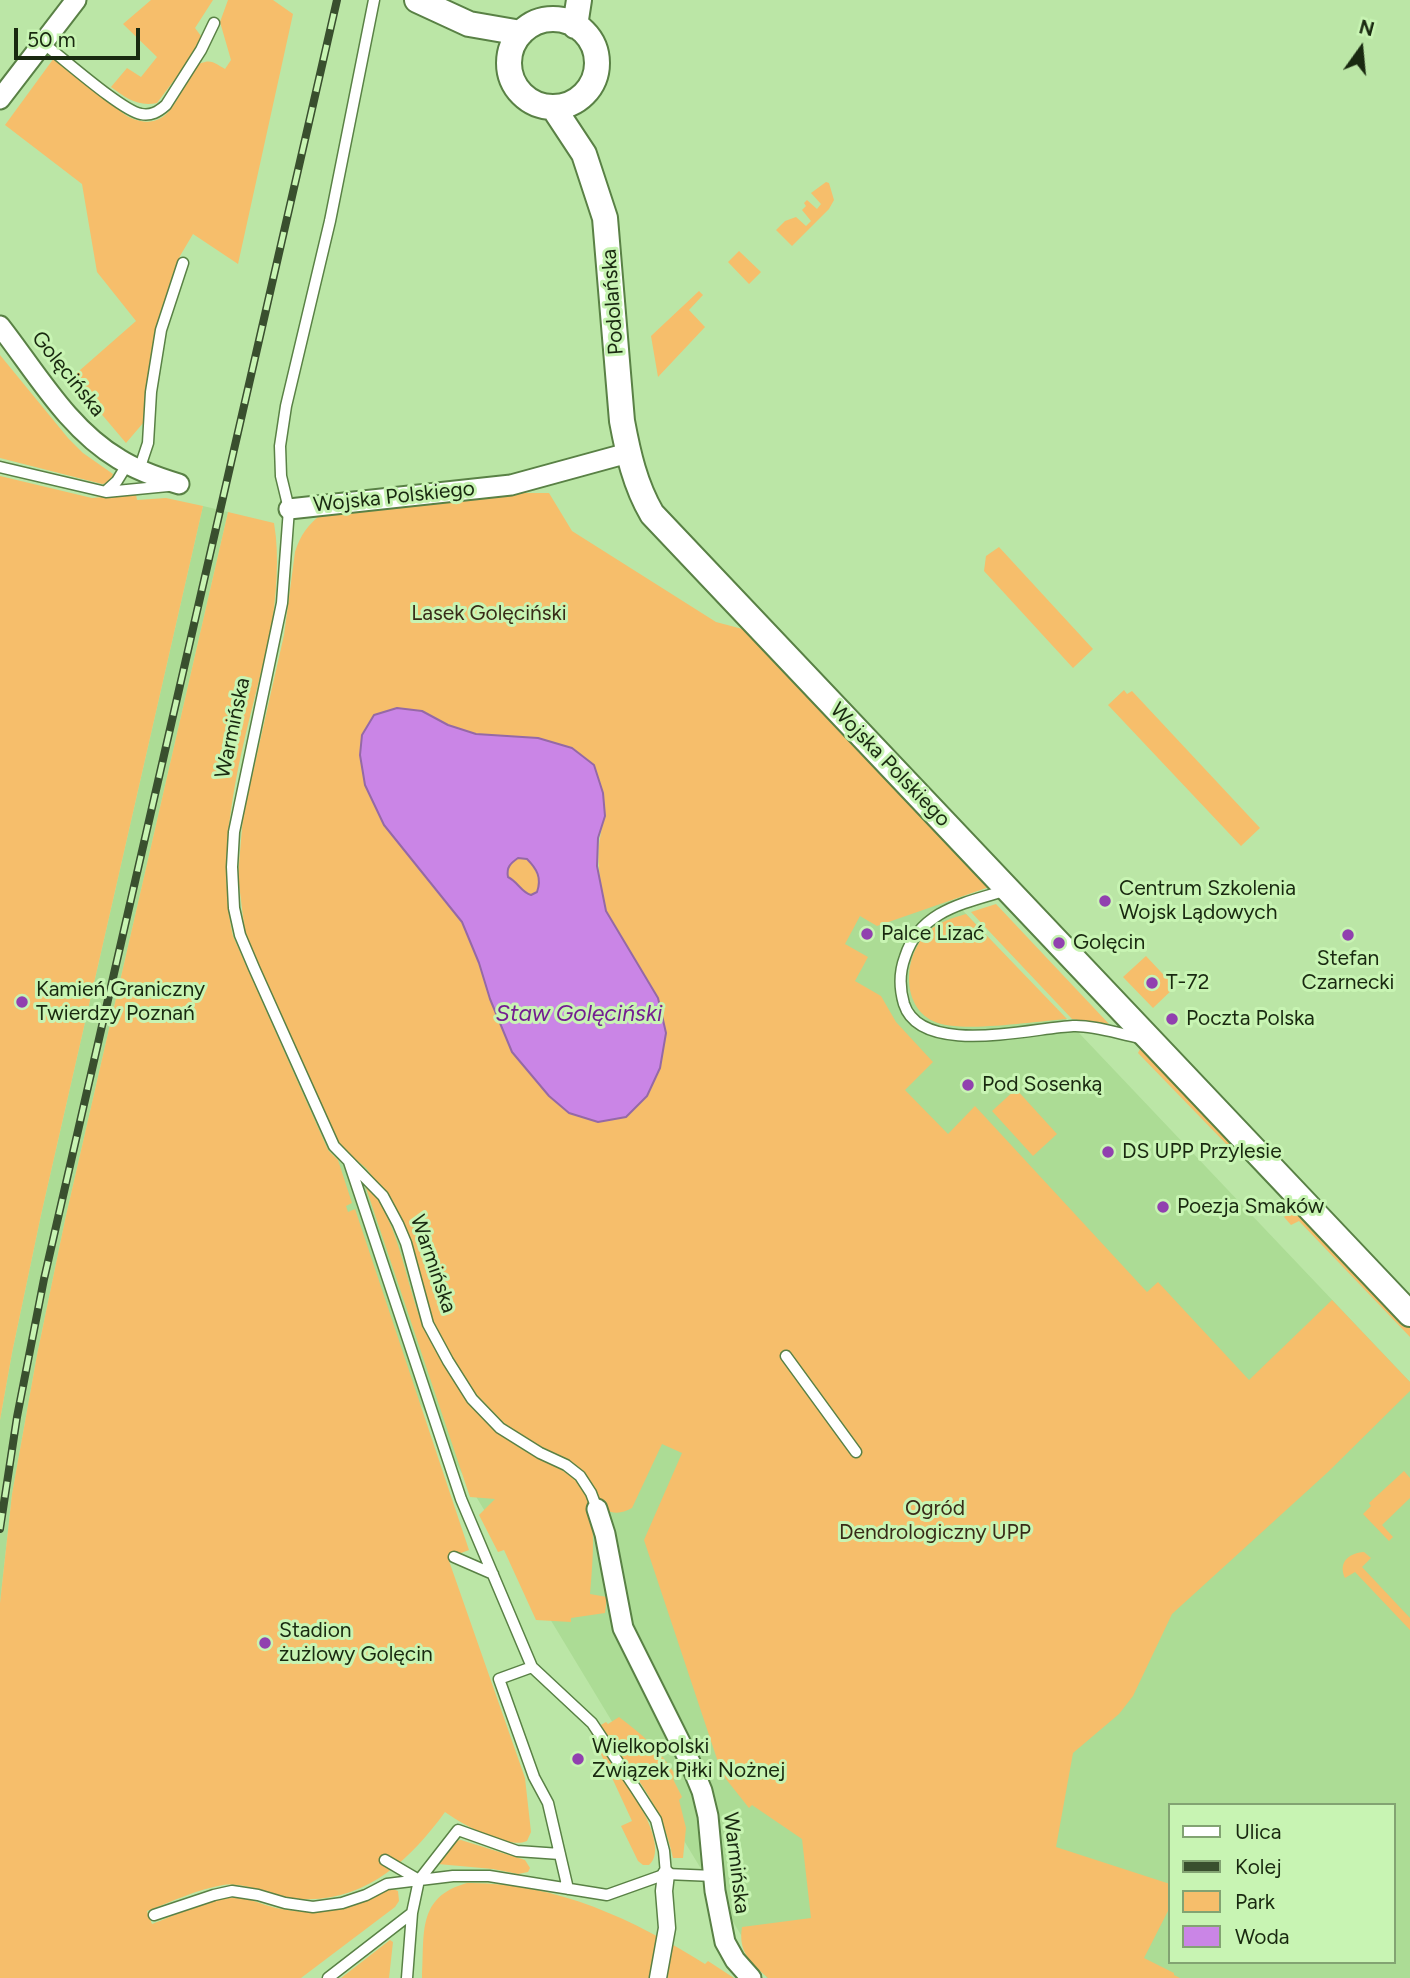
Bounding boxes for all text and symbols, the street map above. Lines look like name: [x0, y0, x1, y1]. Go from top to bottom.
scale bar: [18, 14, 144, 58]
north arrow: [1326, 14, 1396, 84]
text: N: [1356, 15, 1377, 41]
text: 50 m: [27, 27, 76, 52]
street label: Podolańska: [597, 248, 629, 356]
street label: Golęcińska: [26, 326, 110, 422]
street label: Wojska Polskiego: [312, 476, 476, 518]
park label: Lasek Golęciński: [411, 601, 567, 627]
street label: Warmińska: [210, 675, 256, 781]
street label: Wojska Polskiego: [825, 698, 955, 832]
place label: Centrum Szkolenia Wojsk Lądowych: [1119, 876, 1296, 926]
marker: Centrum Szkolenia Wojsk Lądowych: [1097, 893, 1113, 909]
place label: Palce Lizać: [881, 921, 984, 947]
marker: Palce Lizać: [859, 926, 875, 942]
marker: Stefan Czarnecki: [1340, 927, 1356, 943]
place label: Golęcin: [1073, 930, 1145, 956]
marker: Golęcin: [1051, 935, 1067, 951]
place label: Stefan Czarnecki: [1302, 946, 1394, 996]
place label: T-72: [1166, 970, 1209, 996]
marker: T-72: [1144, 975, 1160, 991]
place label: Kamień Graniczny Twierdzy Poznań: [36, 977, 205, 1027]
marker: Kamień Graniczny Twierdzy Poznań: [14, 994, 30, 1010]
water label: Staw Golęciński: [496, 1000, 662, 1028]
place label: Poczta Polska: [1186, 1006, 1315, 1032]
marker: Poczta Polska: [1164, 1011, 1180, 1027]
place label: Pod Sosenką: [982, 1072, 1102, 1098]
marker: Pod Sosenką: [960, 1077, 976, 1093]
place label: DS UPP Przylesie: [1122, 1139, 1282, 1165]
marker: DS UPP Przylesie: [1100, 1144, 1116, 1160]
place label: Poezja Smaków: [1177, 1194, 1324, 1220]
marker: Poezja Smaków: [1155, 1199, 1171, 1215]
street label: Warmińska: [404, 1212, 462, 1316]
park label: Ogród Dendrologiczny UPP: [839, 1496, 1031, 1546]
place label: Stadion żużlowy Golęcin: [279, 1618, 433, 1668]
marker: Stadion żużlowy Golęcin: [257, 1635, 273, 1651]
place label: Wielkopolski Związek Piłki Nożnej: [592, 1734, 785, 1784]
marker: Wielkopolski Związek Piłki Nożnej: [570, 1751, 586, 1767]
legend: [1168, 1803, 1396, 1964]
street label: Warmińska: [717, 1811, 755, 1915]
text: Ulica: [1235, 1819, 1281, 1844]
text: Kolej: [1235, 1854, 1282, 1879]
text: Park: [1235, 1889, 1275, 1914]
text: Woda: [1235, 1924, 1290, 1949]

